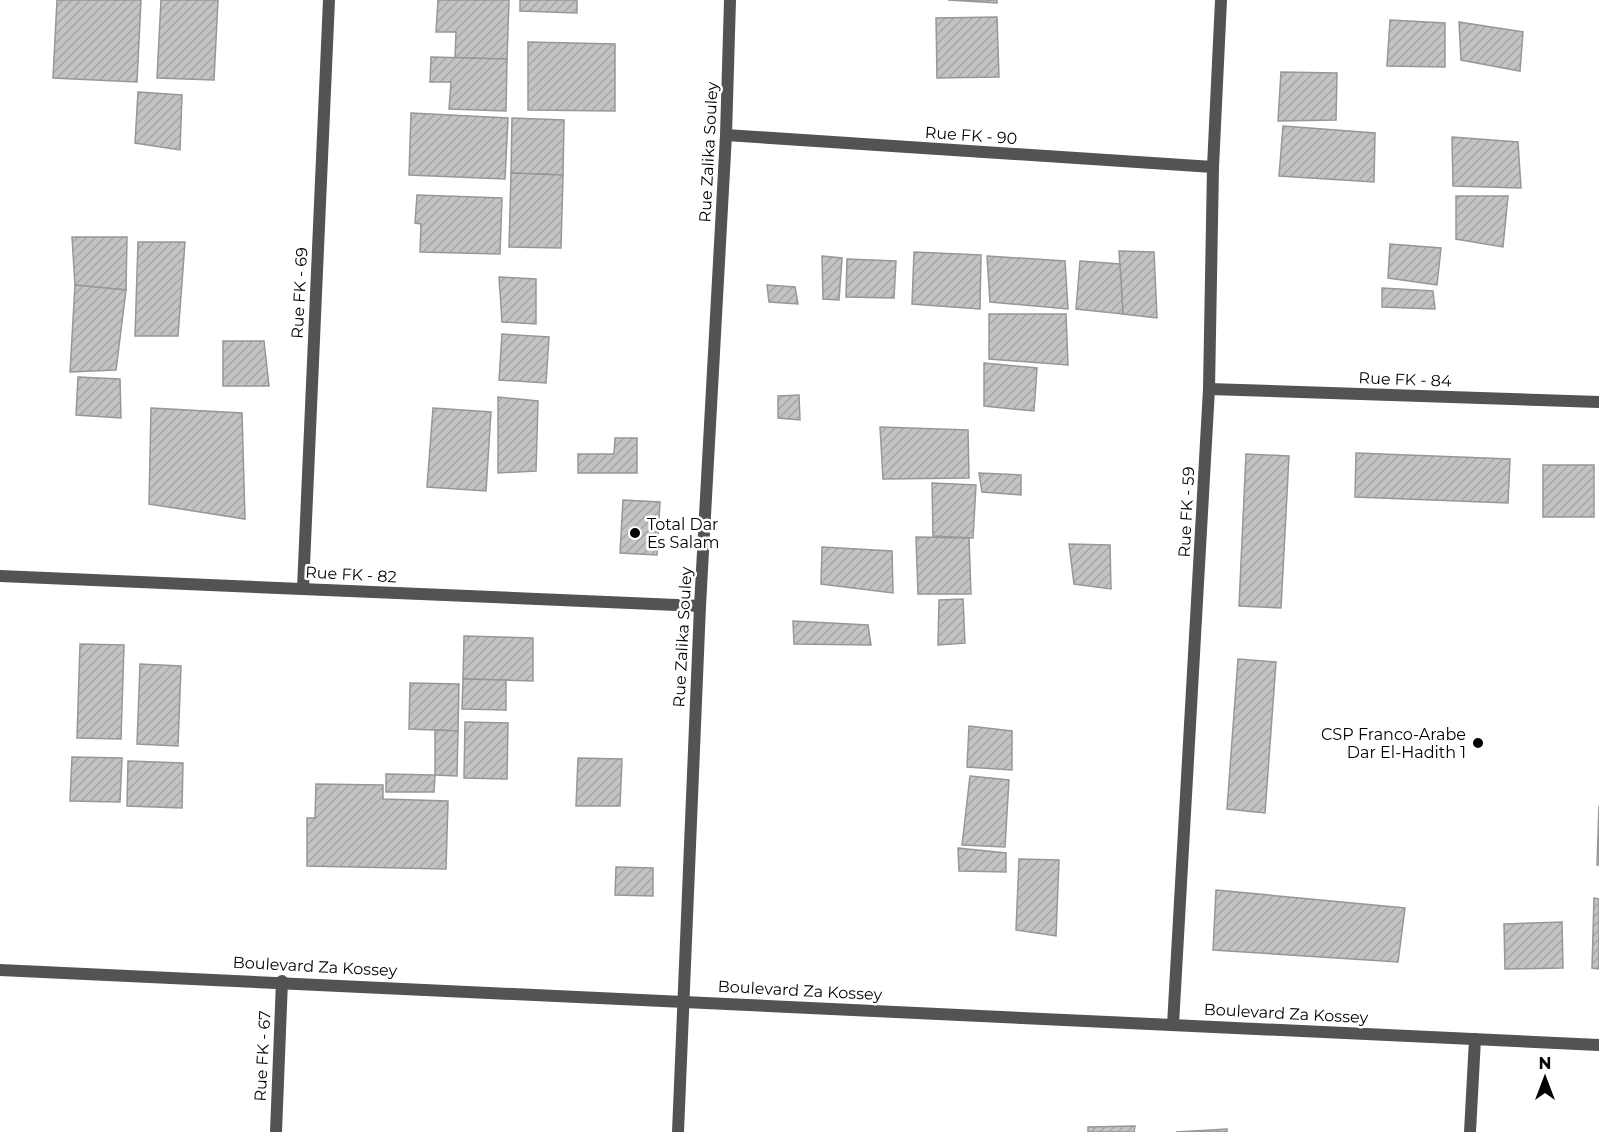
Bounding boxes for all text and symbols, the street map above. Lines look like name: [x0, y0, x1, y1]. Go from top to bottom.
street label: Rue Zalika Souley: [695, 81, 722, 223]
street label: Rue FK - 90: [924, 123, 1018, 148]
street label: Rue FK - 69: [288, 247, 311, 339]
street label: Rue FK - 84: [1358, 368, 1452, 391]
street label: Rue FK - 59: [1175, 466, 1198, 558]
place label: Total Dar Es Salam: [647, 515, 720, 552]
marker: Total Dar Es Salam: [628, 526, 642, 540]
street label: Rue FK - 82: [305, 563, 397, 586]
street label: Rue Zalika Souley: [669, 566, 696, 708]
place label: CSP Franco-Arabe Dar El-Hadith 1: [1321, 725, 1466, 762]
marker: CSP Franco-Arabe Dar El-Hadith 1: [1471, 736, 1485, 750]
street label: Boulevard Za Kossey: [232, 953, 398, 980]
street label: Boulevard Za Kossey: [717, 977, 883, 1004]
street label: Boulevard Za Kossey: [1203, 1000, 1369, 1027]
street label: Rue FK - 67: [251, 1010, 274, 1102]
north arrow: [1515, 1048, 1575, 1108]
text: N: [1539, 1054, 1551, 1073]

